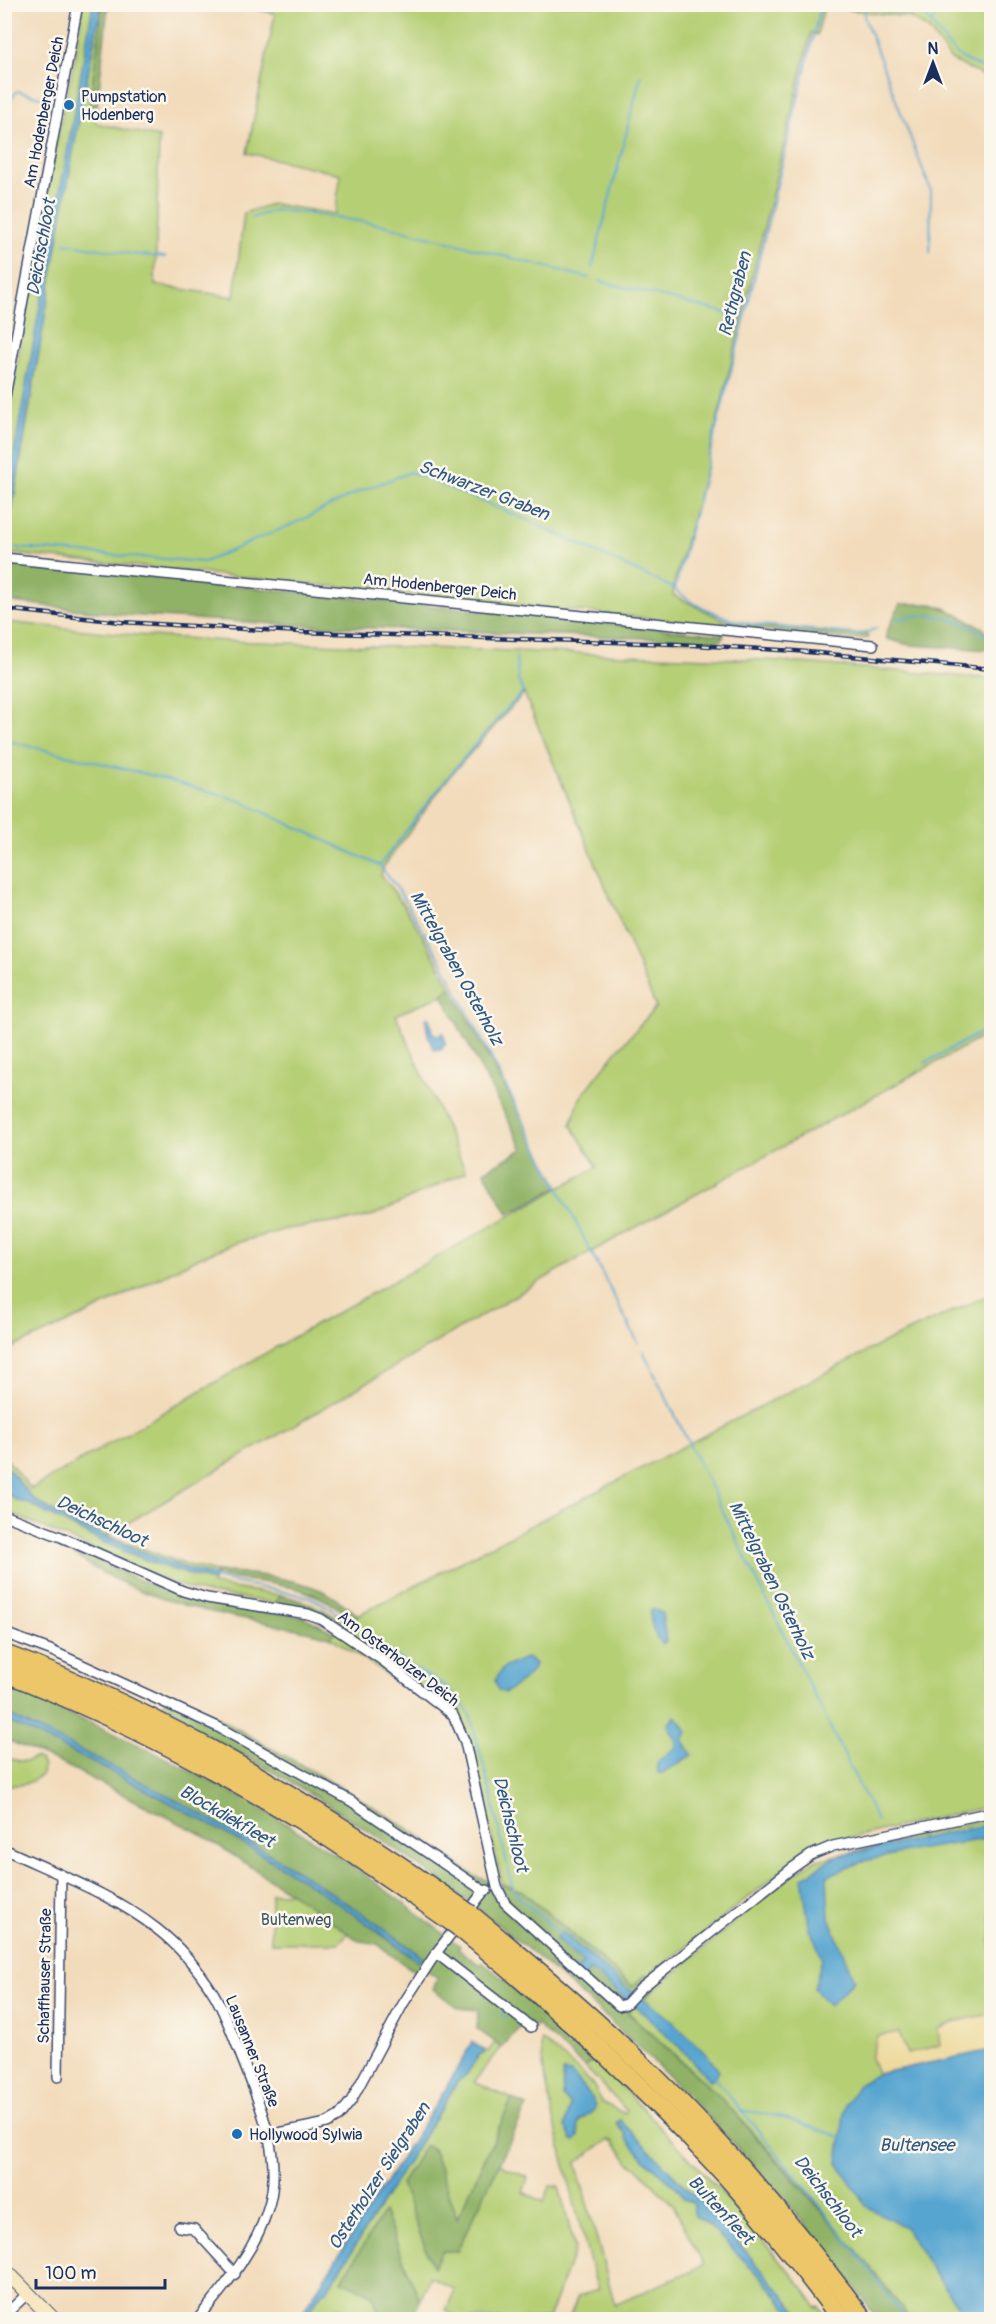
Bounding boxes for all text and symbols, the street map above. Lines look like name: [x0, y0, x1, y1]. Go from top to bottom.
north arrow: [903, 33, 963, 93]
street label: Am Hodenberger Deich: [19, 35, 68, 190]
text: N: [928, 39, 939, 59]
place label: Pumpstation Hodenberg: [81, 87, 167, 125]
marker: Pumpstation Hodenberg: [62, 98, 76, 112]
water label: Deichschloot: [22, 195, 62, 297]
water label: Rethgraben: [714, 249, 757, 339]
water label: Schwarzer Graben: [415, 455, 553, 526]
street label: Am Hodenberger Deich: [362, 569, 518, 605]
water label: Mittelgraben Osterholz: [405, 887, 510, 1052]
water label: Deichschloot: [53, 1490, 152, 1553]
water label: Mittelgraben Osterholz: [723, 1497, 821, 1665]
street label: Am Osterholzer Deich: [334, 1607, 463, 1711]
water label: Deichschloot: [488, 1774, 534, 1876]
water label: Blockdiekfleet: [175, 1780, 280, 1854]
street label: Schaffhauser Straße: [34, 1908, 56, 2044]
park label: Bultenweg: [261, 1910, 331, 1930]
street label: Lausanner Straße: [221, 1992, 284, 2110]
water label: Osterholzer Sielgraben: [323, 2098, 436, 2254]
place label: Hollywood Sylwia: [249, 2125, 363, 2145]
marker: Hollywood Sylwia: [230, 2127, 244, 2141]
water label: Bultensee: [880, 2134, 957, 2157]
water label: Deichschloot: [789, 2151, 868, 2243]
water label: Bultenfleet: [683, 2171, 760, 2251]
scale bar: [36, 2252, 165, 2290]
text: 100 m: [45, 2262, 97, 2285]

